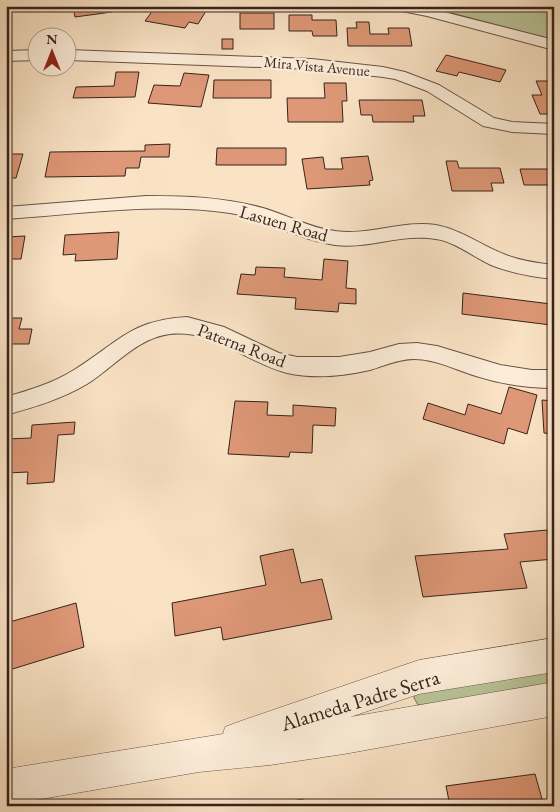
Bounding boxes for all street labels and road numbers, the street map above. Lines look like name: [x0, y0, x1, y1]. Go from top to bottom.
street label: Mira Vista Avenue: [263, 52, 371, 80]
street label: Lasuen Road: [237, 199, 332, 247]
street label: Paterna Road: [195, 318, 290, 373]
street label: Alameda Padre Serra: [276, 663, 443, 737]

